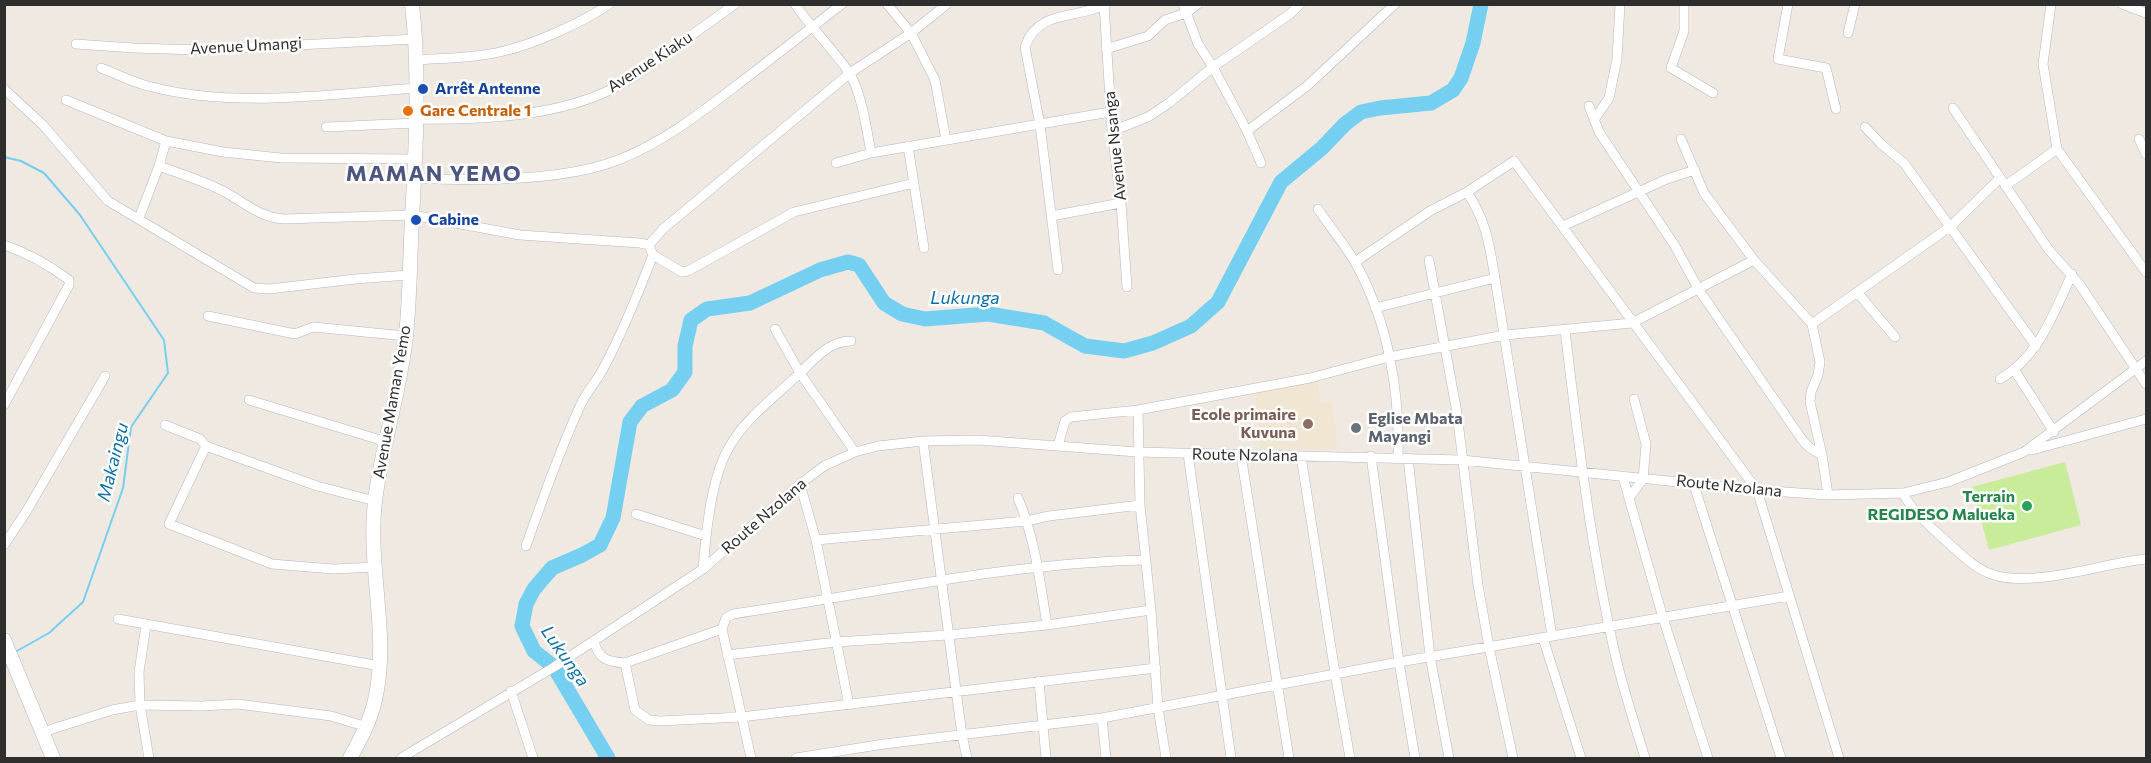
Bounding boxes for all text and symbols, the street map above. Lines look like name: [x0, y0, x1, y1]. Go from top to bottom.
street label: Avenue Kiaku: [604, 27, 696, 97]
street label: Avenue Umangi: [189, 33, 303, 59]
place label: Arrêt Antenne: [435, 79, 540, 99]
marker: Arrêt Antenne: [416, 82, 430, 96]
street label: Avenue Nsanga: [1100, 90, 1130, 202]
place label: Gare Centrale 1: [420, 101, 531, 121]
marker: Gare Centrale 1: [401, 104, 415, 118]
district label: MAMAN YEMO: [346, 161, 522, 187]
place label: Cabine: [428, 210, 479, 230]
marker: Cabine: [409, 213, 423, 227]
water label: Lukunga: [930, 287, 1000, 309]
street label: Avenue Maman Yemo: [369, 324, 415, 480]
place label: Ecole primaire Kuvuna: [1191, 405, 1296, 443]
place label: Eglise Mbata Mayangi: [1368, 409, 1463, 447]
marker: Ecole primaire Kuvuna: [1301, 417, 1315, 431]
water label: Makaingu: [93, 420, 133, 504]
marker: Eglise Mbata Mayangi: [1349, 421, 1363, 435]
street label: Route Nzolana: [1192, 444, 1298, 466]
street label: Route Nzolana: [1675, 471, 1783, 501]
street label: Route Nzolana: [718, 474, 810, 558]
place label: Terrain REGIDESO Malueka: [1868, 487, 2015, 525]
marker: Terrain REGIDESO Malueka: [2020, 499, 2034, 513]
water label: Lukunga: [536, 621, 594, 691]

